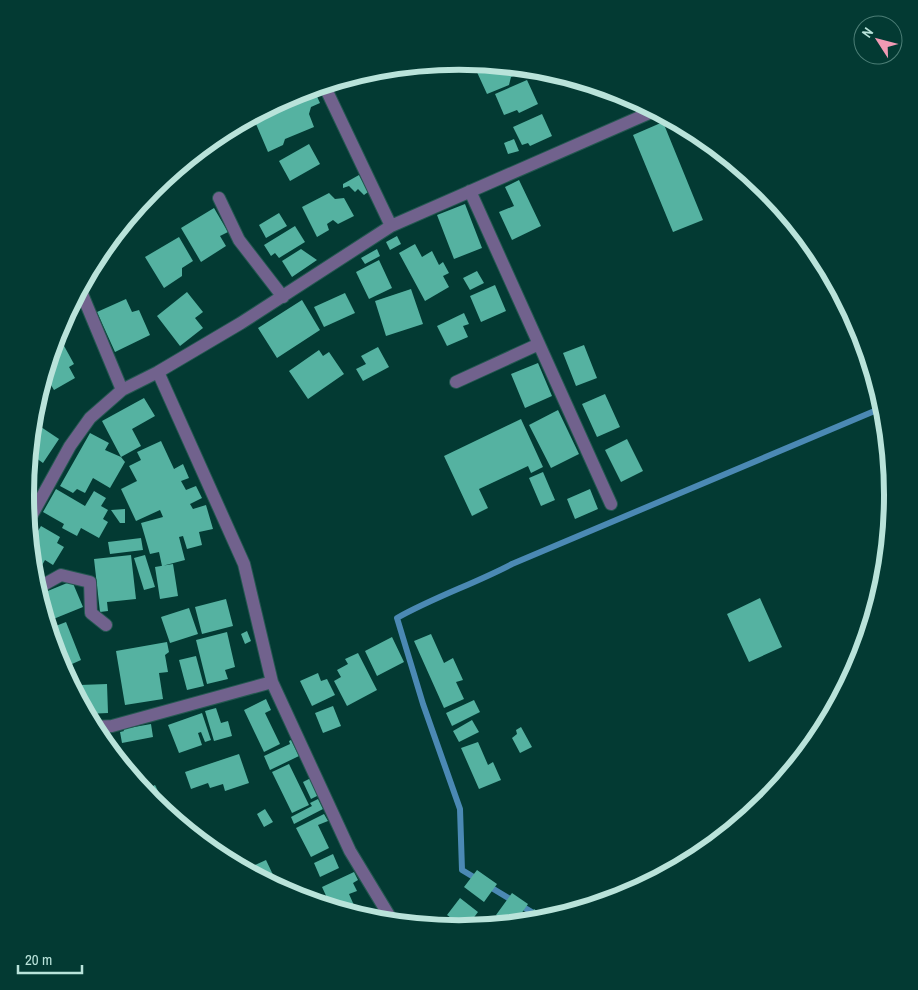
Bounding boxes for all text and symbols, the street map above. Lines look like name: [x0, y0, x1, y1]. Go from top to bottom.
north arrow: [853, 15, 903, 65]
text: N: [858, 24, 877, 41]
scale bar: [18, 942, 81, 974]
text: 20 m: [25, 949, 52, 970]

